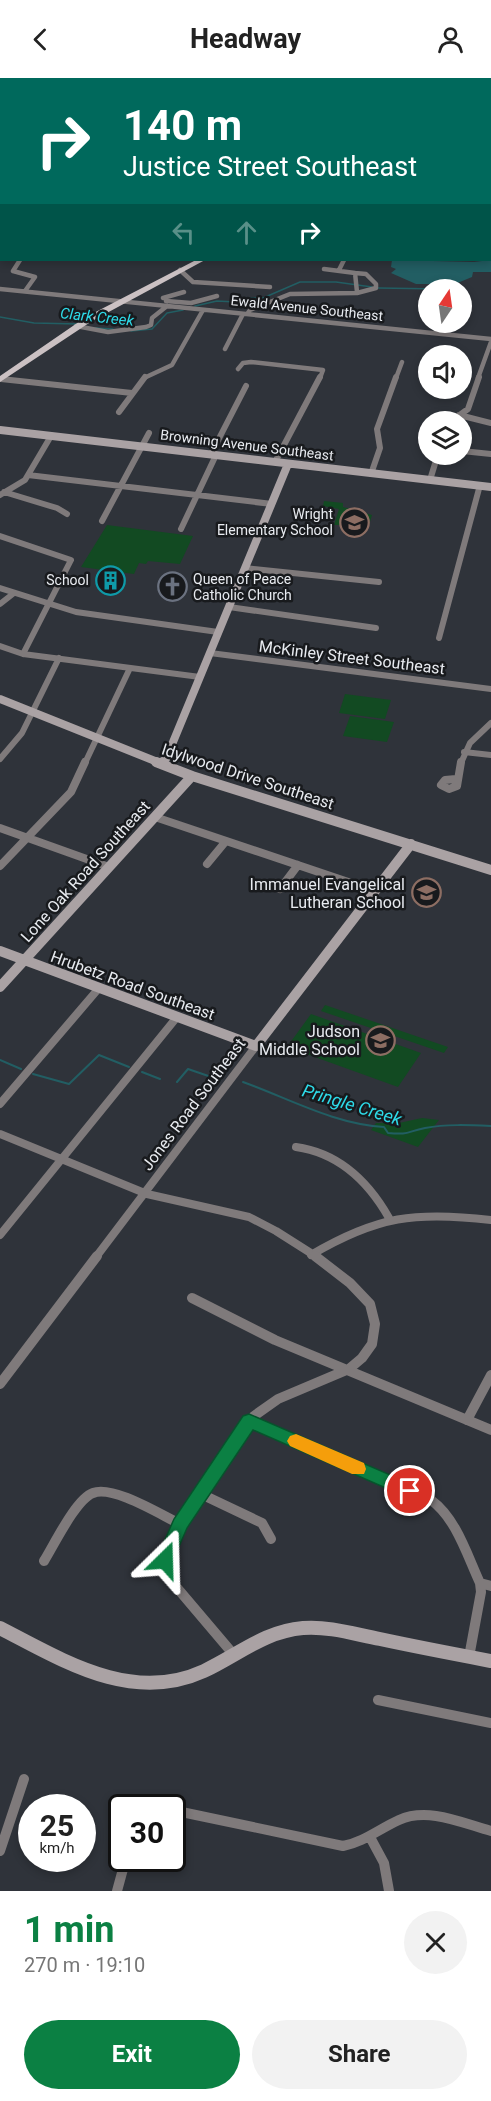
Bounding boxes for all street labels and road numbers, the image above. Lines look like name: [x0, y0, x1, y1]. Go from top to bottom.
street label: Ewald Avenue Southeast: [230, 292, 384, 324]
street label: Browning Avenue Southeast: [159, 426, 335, 464]
street label: McKinley Street Southeast: [258, 637, 446, 678]
street label: Idylwood Drive Southeast: [159, 740, 336, 813]
street label: Lone Oak Road Southeast: [17, 797, 154, 946]
street label: Hrubetz Road Southeast: [48, 947, 217, 1024]
street label: Jones Road Southeast: [138, 1035, 249, 1174]

